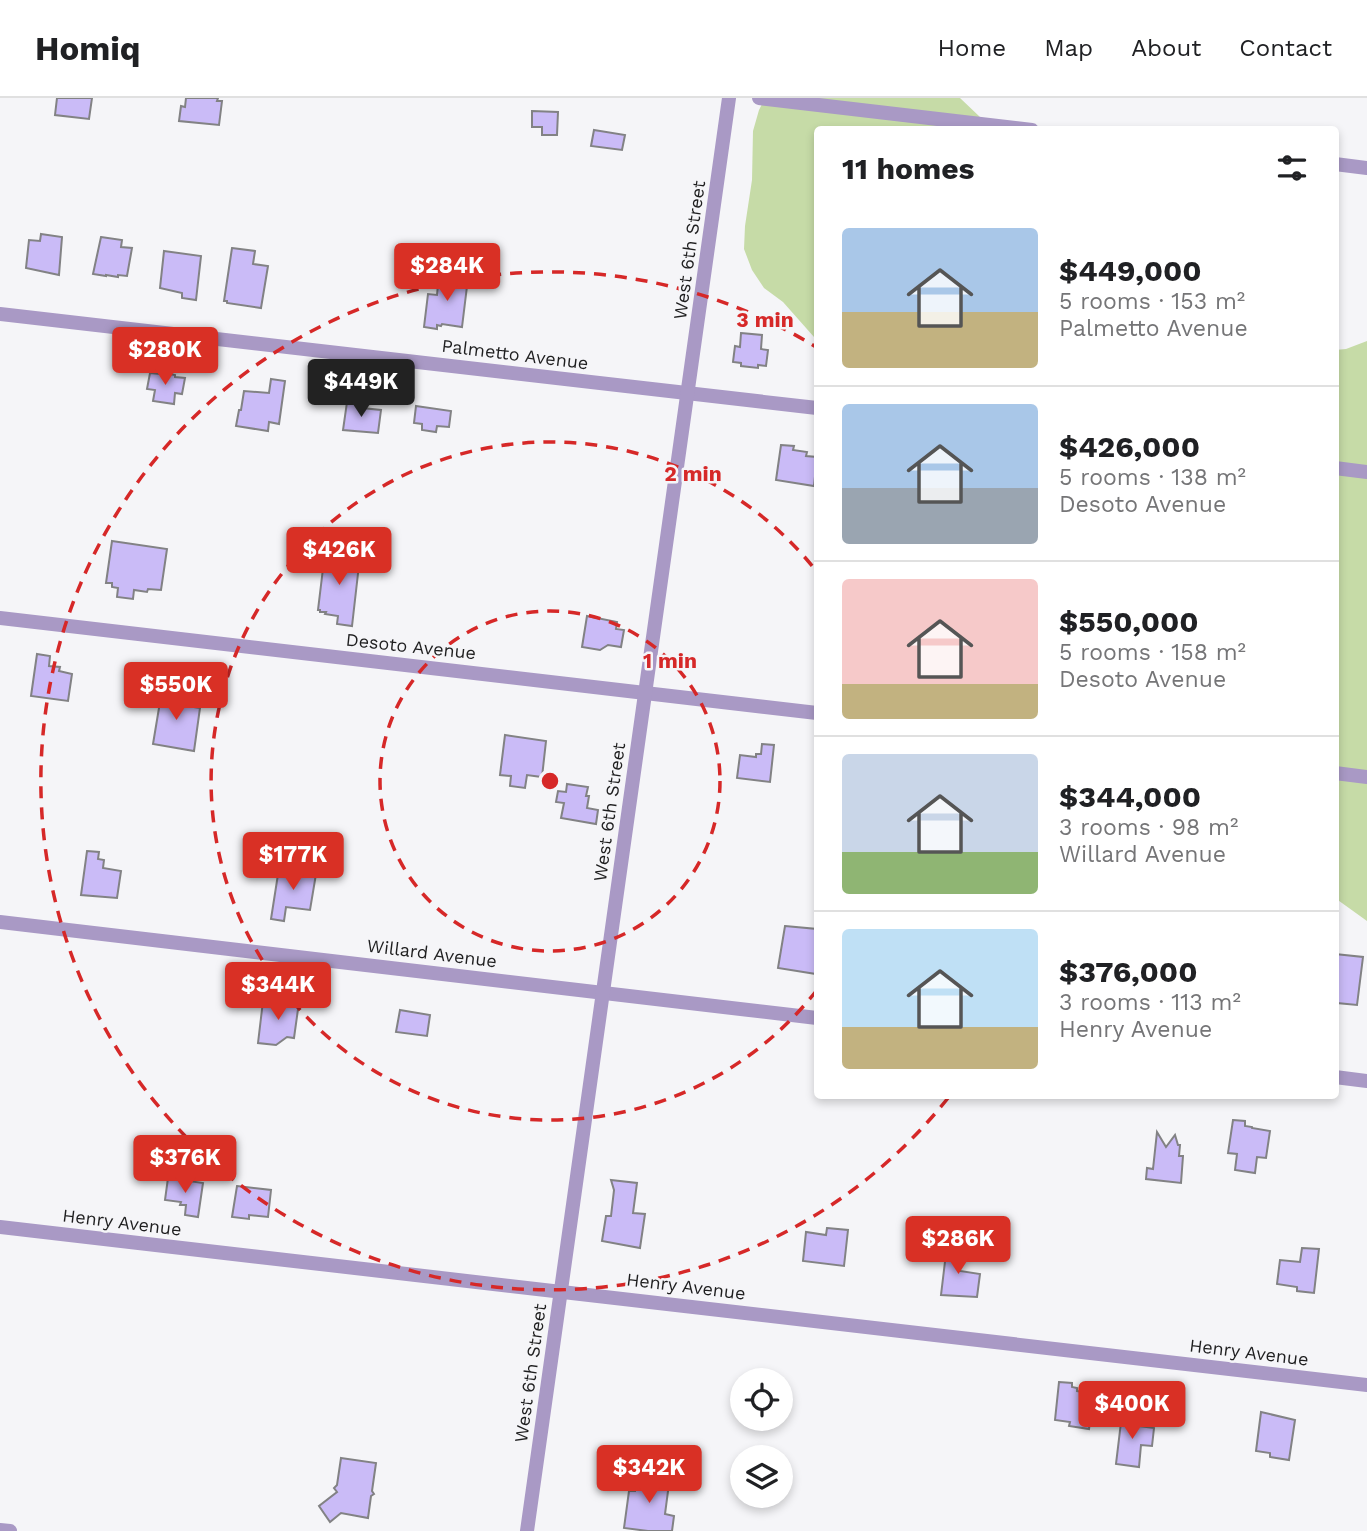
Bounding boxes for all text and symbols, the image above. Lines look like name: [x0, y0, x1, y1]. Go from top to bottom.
text: Homiq: [35, 29, 141, 68]
text: Home: [938, 34, 1006, 62]
text: Map: [1044, 34, 1093, 62]
text: About: [1131, 34, 1201, 62]
text: Contact: [1239, 34, 1332, 62]
icon: filters: [1273, 149, 1311, 187]
text: 11 homes: [842, 151, 975, 186]
street label: West 6th Street: [669, 179, 709, 321]
pin: $284K: [398, 244, 496, 303]
text: $284K: [410, 252, 484, 279]
text: $449,000: [1059, 253, 1202, 288]
icon: home: [898, 256, 982, 340]
text: 5 rooms · 153 m²: [1059, 288, 1245, 315]
text: 3 min: [736, 307, 794, 332]
text: Palmetto Avenue: [1059, 315, 1248, 342]
pin: $280K: [116, 328, 214, 387]
street label: Palmetto Avenue: [440, 335, 590, 373]
text: $280K: [128, 336, 202, 363]
pin: $449K: [312, 360, 410, 419]
text: $449K: [324, 368, 398, 395]
text: $426,000: [1059, 429, 1200, 464]
icon: home: [898, 432, 982, 516]
text: 2 min: [664, 461, 722, 486]
text: 5 rooms · 138 m²: [1059, 464, 1246, 491]
text: Desoto Avenue: [1059, 491, 1226, 518]
pin: $426K: [290, 528, 388, 587]
text: $426K: [302, 536, 376, 563]
text: $550,000: [1059, 604, 1199, 639]
icon: home: [898, 607, 982, 691]
street label: Desoto Avenue: [345, 629, 477, 663]
text: 5 rooms · 158 m²: [1059, 639, 1246, 666]
text: 1 min: [643, 648, 697, 673]
pin: $550K: [127, 662, 225, 722]
text: Desoto Avenue: [1059, 666, 1226, 693]
text: $550K: [140, 671, 212, 698]
street label: West 6th Street: [589, 741, 629, 883]
centre of rings: [538, 769, 562, 793]
text: $344,000: [1059, 779, 1201, 814]
icon: home: [898, 782, 982, 866]
text: 3 rooms · 98 m²: [1059, 814, 1238, 841]
pin: $177K: [244, 832, 342, 892]
text: $177K: [259, 841, 327, 868]
text: Willard Avenue: [1059, 841, 1226, 868]
street label: Willard Avenue: [366, 935, 498, 971]
text: $376,000: [1059, 954, 1198, 989]
icon: home: [898, 957, 982, 1041]
pin: $344K: [229, 962, 327, 1022]
text: $344K: [241, 971, 315, 998]
text: 3 rooms · 113 m²: [1059, 989, 1241, 1016]
text: Henry Avenue: [1059, 1016, 1212, 1043]
pin: $376K: [136, 1136, 234, 1195]
text: $376K: [149, 1144, 221, 1171]
street label: Henry Avenue: [61, 1204, 183, 1240]
pin: $286K: [909, 1216, 1007, 1276]
text: $286K: [922, 1225, 994, 1252]
street label: Henry Avenue: [625, 1268, 747, 1304]
street label: West 6th Street: [510, 1302, 550, 1444]
street label: Henry Avenue: [1188, 1334, 1310, 1370]
map controls: [730, 1368, 793, 1508]
button: locate: [730, 1368, 793, 1431]
pin: $400K: [1083, 1382, 1181, 1441]
text: $400K: [1094, 1390, 1170, 1417]
button: layers: [730, 1445, 793, 1508]
pin: $342K: [600, 1446, 698, 1505]
text: $342K: [613, 1454, 685, 1481]

